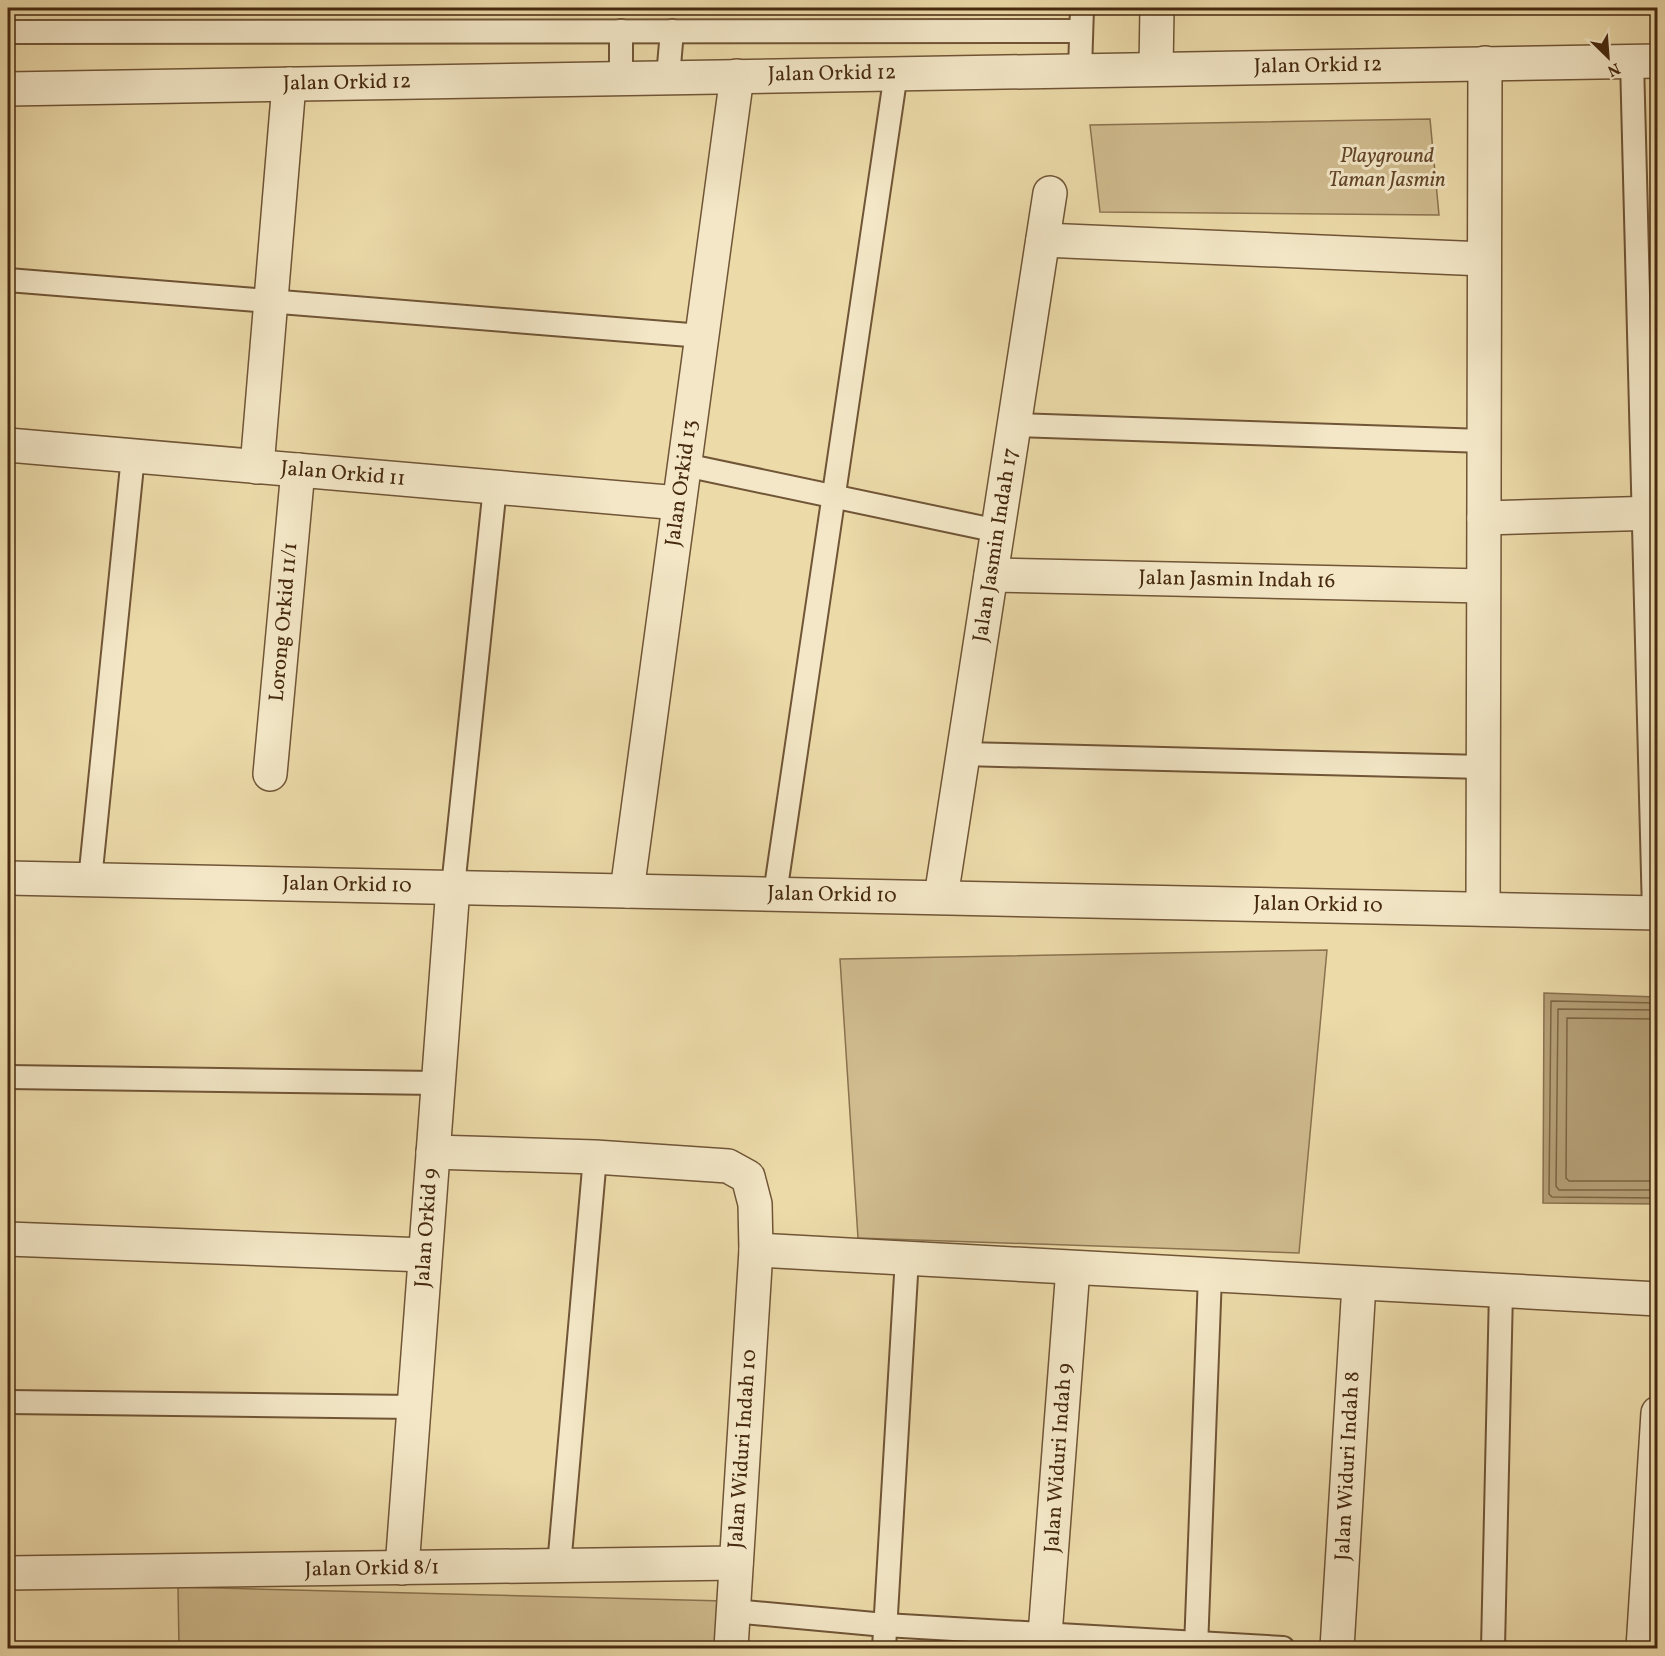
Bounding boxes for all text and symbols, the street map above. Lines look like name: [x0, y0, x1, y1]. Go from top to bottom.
north arrow: [1578, 27, 1638, 87]
street label: Jalan Orkid 12: [1254, 50, 1382, 82]
text: N: [1603, 56, 1623, 81]
street label: Jalan Orkid 12: [768, 58, 896, 90]
street label: Jalan Orkid 12: [283, 67, 411, 99]
park label: Playground Taman Jasmin: [1328, 142, 1446, 195]
street label: Jalan Orkid 13: [659, 418, 705, 548]
street label: Jalan Jasmin Indah 17: [966, 446, 1026, 644]
street label: Jalan Orkid 11: [279, 454, 407, 494]
street label: Lorong Orkid 11/1: [263, 541, 305, 703]
street label: Jalan Jasmin Indah 16: [1138, 564, 1336, 596]
street label: Jalan Orkid 10: [282, 869, 412, 901]
street label: Jalan Orkid 10: [767, 879, 897, 911]
street label: Jalan Orkid 10: [1253, 889, 1383, 921]
street label: Jalan Orkid 9: [408, 1167, 446, 1289]
street label: Jalan Widuri Indah 10: [722, 1348, 764, 1550]
street label: Jalan Widuri Indah 9: [1038, 1362, 1080, 1554]
street label: Jalan Widuri Indah 8: [1329, 1371, 1367, 1561]
street label: Jalan Orkid 8/1: [304, 1553, 440, 1585]

